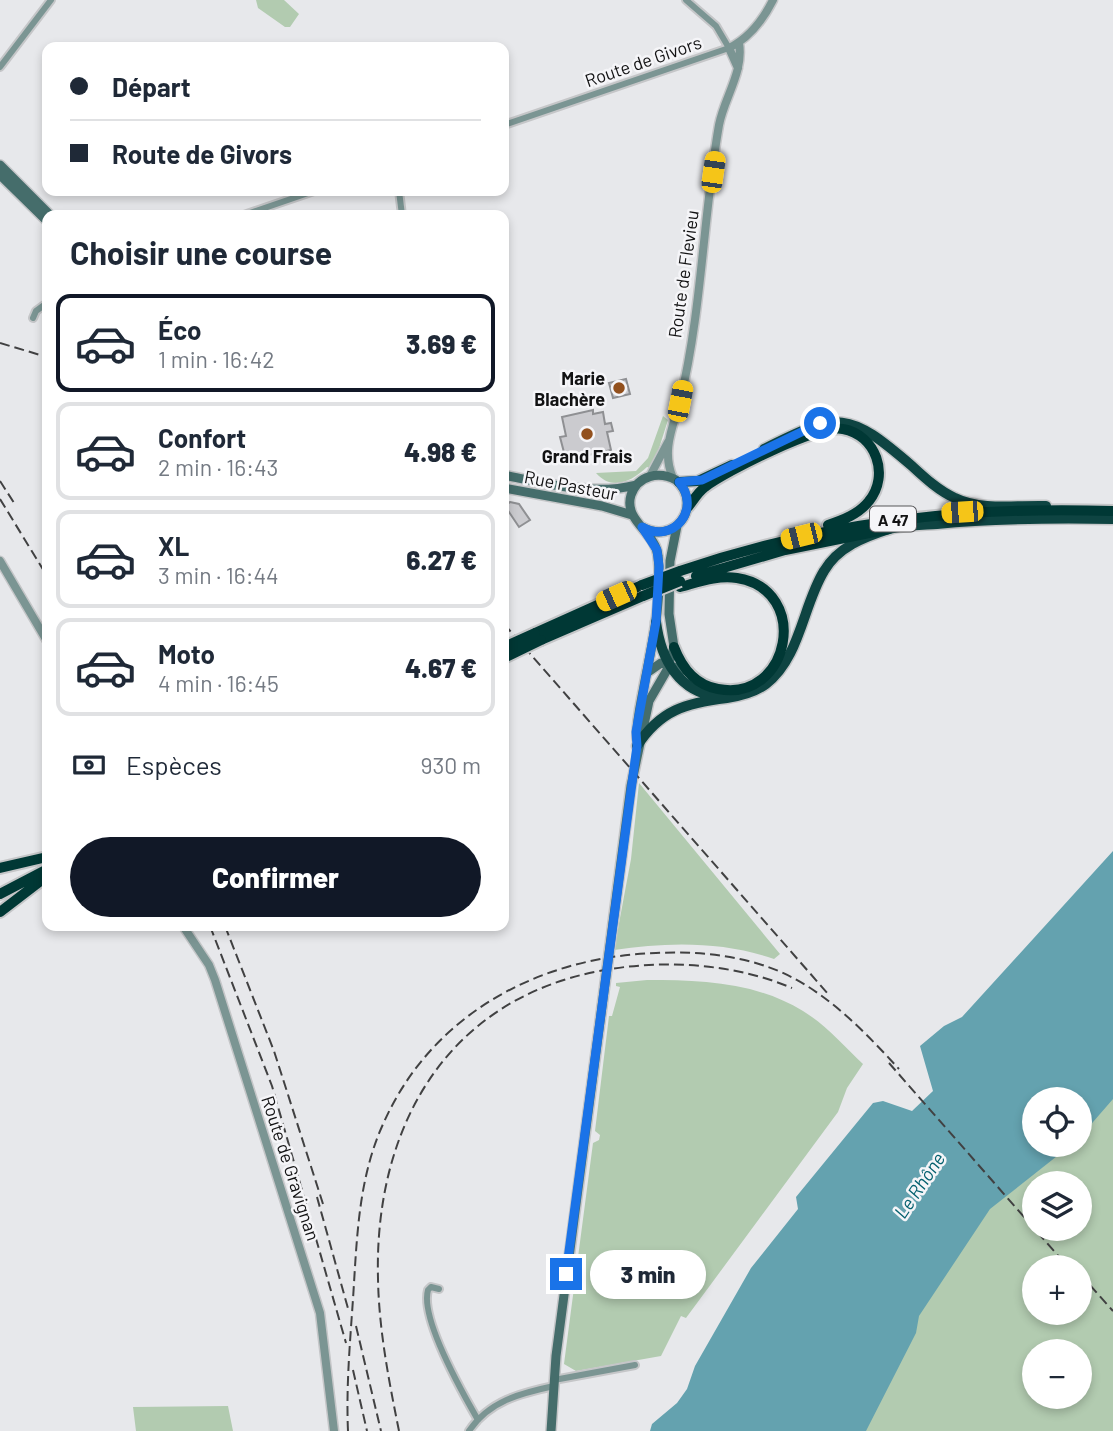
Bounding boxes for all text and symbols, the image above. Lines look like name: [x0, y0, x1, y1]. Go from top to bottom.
street label: Route de Givors: [582, 31, 704, 91]
text: Départ: [112, 71, 191, 102]
text: Route de Givors: [112, 138, 292, 169]
car: [700, 150, 727, 194]
street label: Route de Flevieu: [663, 209, 703, 339]
text: Choisir une course: [70, 233, 332, 271]
icon: car: [74, 312, 137, 375]
text: Éco: [158, 314, 201, 345]
text: 3.69 €: [406, 328, 477, 359]
text: 1 min · 16:42: [158, 345, 275, 373]
place label: Marie Blachère: [534, 367, 605, 410]
car: [666, 378, 695, 424]
marker: Marie Blachère: [611, 380, 627, 396]
route start: [804, 407, 836, 439]
icon: car: [74, 420, 137, 483]
text: Confort: [158, 422, 246, 453]
marker: Grand Frais: [579, 426, 595, 442]
text: 4.98 €: [404, 436, 477, 467]
place label: Grand Frais: [542, 445, 632, 467]
text: 2 min · 16:43: [158, 453, 278, 481]
street label: Rue Pasteur: [523, 465, 620, 505]
car: [941, 500, 984, 524]
road number: A 47: [870, 506, 916, 532]
car: [779, 521, 824, 551]
icon: car: [74, 528, 137, 591]
text: XL: [158, 530, 189, 561]
text: 6.27 €: [406, 544, 477, 575]
text: 3 min · 16:44: [158, 561, 279, 589]
car: [593, 578, 640, 614]
icon: car: [74, 636, 137, 699]
text: Moto: [158, 638, 215, 669]
text: 4.67 €: [405, 652, 477, 683]
text: 4 min · 16:45: [158, 669, 279, 697]
icon: cash: [70, 746, 108, 784]
text: Espèces: [126, 749, 222, 780]
text: 930 m: [421, 751, 481, 779]
button: Confirmer: [70, 837, 481, 917]
map controls: [1022, 1087, 1092, 1409]
button: locate: [1022, 1087, 1092, 1157]
street label: Route de Gravignan: [257, 1093, 325, 1243]
water label: Le Rhône: [889, 1148, 949, 1222]
button: layers: [1022, 1171, 1092, 1241]
callout: 3 min: [590, 1250, 706, 1298]
button: +: [1022, 1255, 1092, 1325]
route end: [550, 1258, 582, 1290]
text: 3 min: [620, 1260, 676, 1288]
button: −: [1022, 1339, 1092, 1409]

